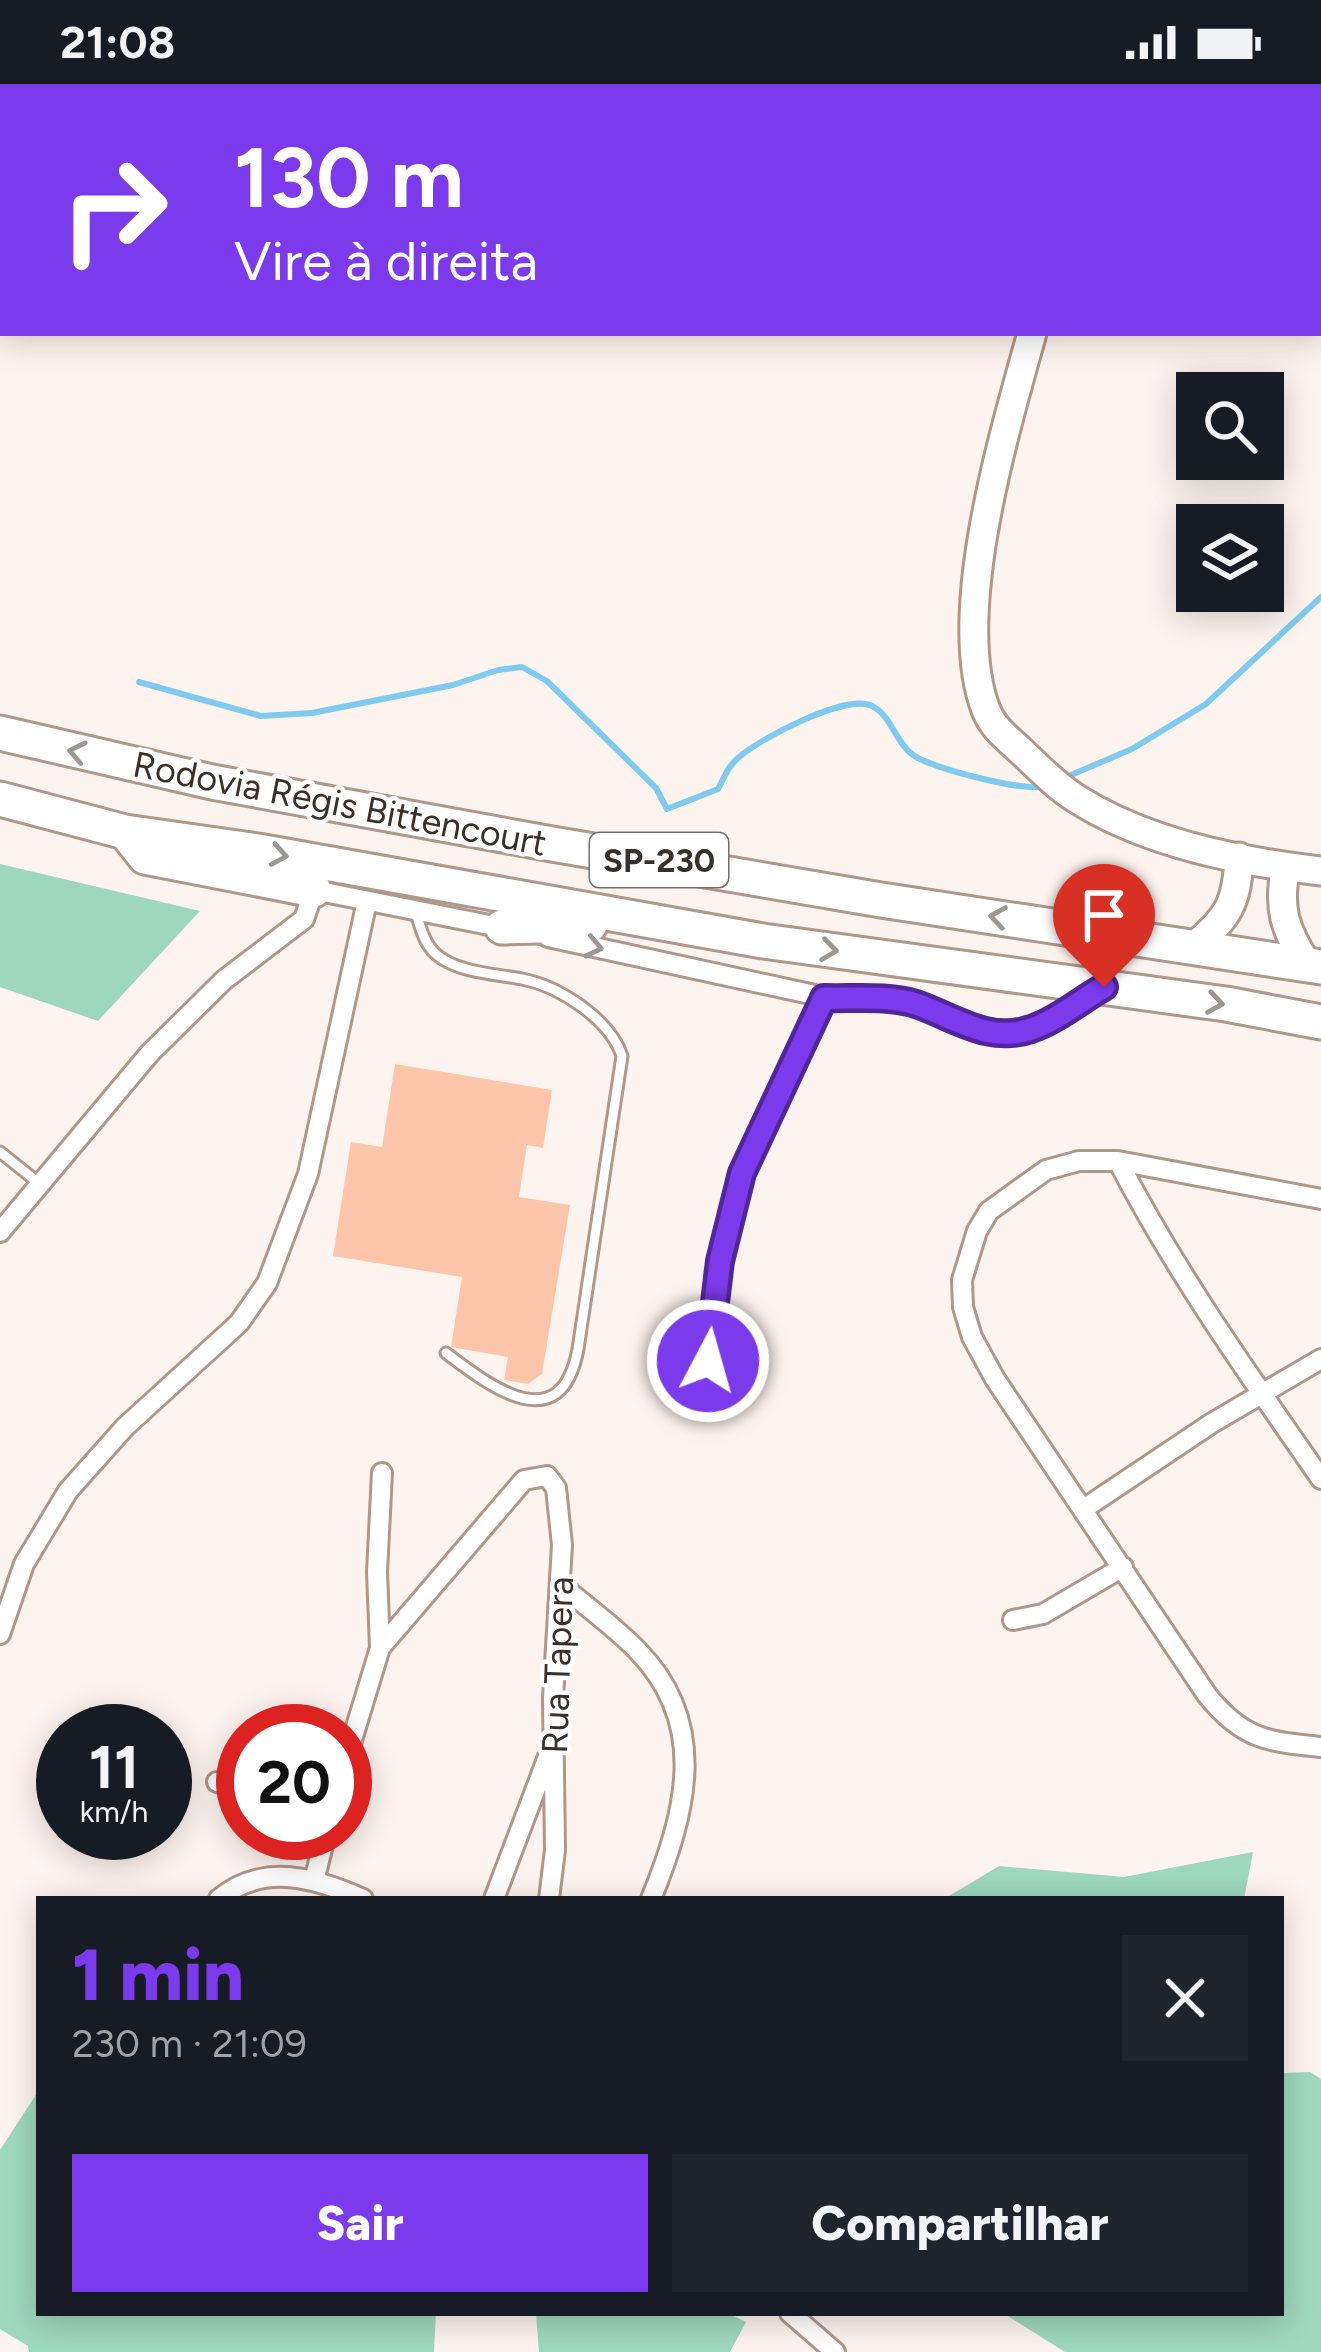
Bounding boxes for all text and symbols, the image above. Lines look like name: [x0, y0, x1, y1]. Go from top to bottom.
text: 21:08: [60, 15, 175, 69]
text: 130 m: [234, 127, 464, 228]
icon: right: [36, 132, 192, 288]
text: Vire à direita: [234, 229, 538, 294]
map controls: [1176, 372, 1284, 612]
button: search: [1176, 372, 1284, 480]
button: layers: [1176, 504, 1284, 612]
one-way arrow: [67, 741, 87, 766]
street label: Rodovia Régis Bittencourt: [130, 742, 550, 865]
road number: SP-230: [590, 833, 728, 887]
one-way arrow: [269, 841, 289, 867]
pin: [1053, 864, 1155, 987]
icon: arrive: [1071, 882, 1137, 948]
one-way arrow: [988, 905, 1008, 931]
one-way arrow: [583, 933, 603, 958]
one-way arrow: [819, 936, 839, 962]
one-way arrow: [1205, 989, 1225, 1015]
position arrow: [645, 1298, 771, 1424]
street label: Rua Tapera: [533, 1576, 582, 1754]
speed limit sign: 20: [216, 1704, 372, 1860]
text: 11: [89, 1731, 139, 1803]
text: km/h: [80, 1793, 148, 1830]
text: 1 min: [72, 1932, 244, 2018]
button: close: [1122, 1935, 1248, 2061]
text: 230 m · 21:09: [72, 2020, 307, 2067]
button: Sair: [72, 2154, 648, 2292]
button: Compartilhar: [672, 2154, 1248, 2292]

